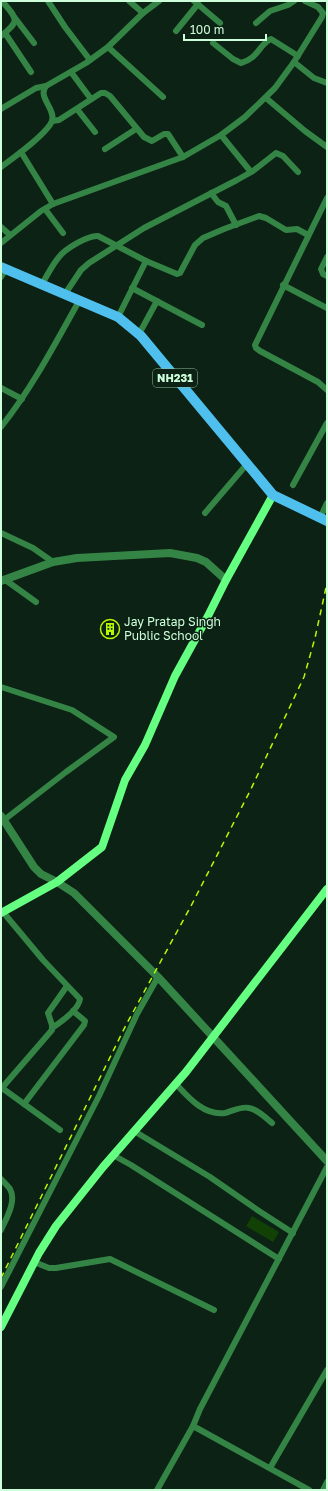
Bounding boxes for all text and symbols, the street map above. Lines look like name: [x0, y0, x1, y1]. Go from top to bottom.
scale bar: [184, 16, 266, 42]
text: 100 m: [190, 22, 224, 37]
road number: NH231: [153, 369, 197, 387]
place label: Jay Pratap Singh Public School: [124, 614, 221, 643]
building icon: Jay Pratap Singh Public School: [99, 618, 121, 640]

